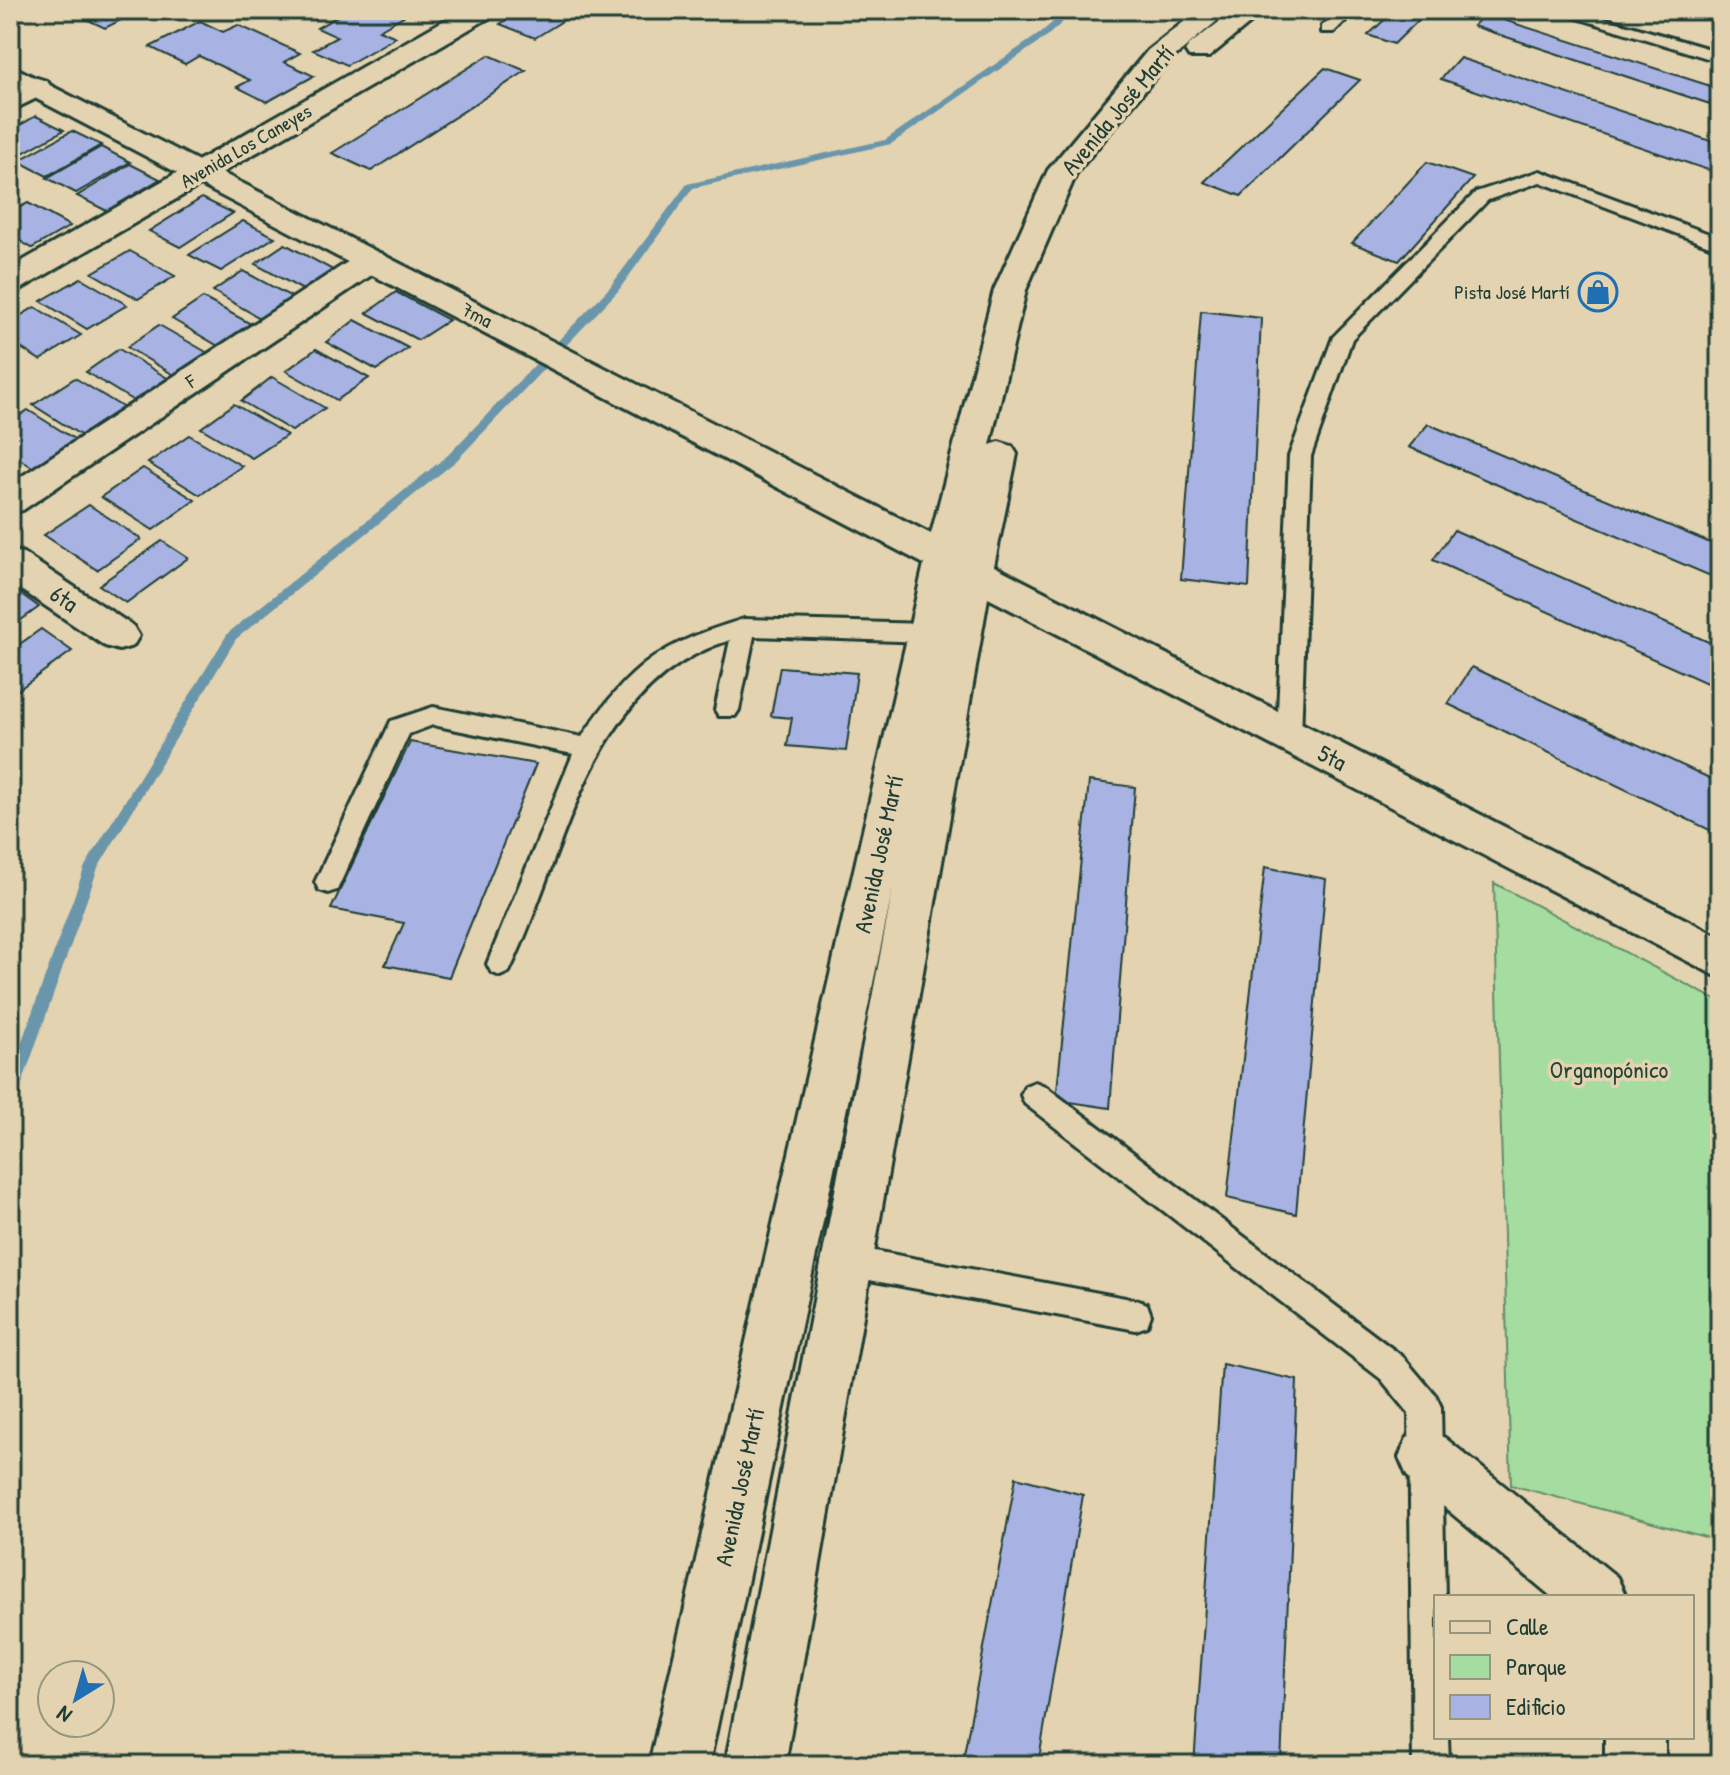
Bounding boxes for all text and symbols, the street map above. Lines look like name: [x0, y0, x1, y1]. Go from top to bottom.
street label: Avenida José Martí: [1053, 37, 1181, 181]
street label: Avenida Los Caneyes: [175, 97, 316, 194]
shop icon: Pista José Martí: [1577, 271, 1619, 313]
place label: Pista José Martí: [1454, 278, 1570, 305]
street label: 7ma: [457, 295, 497, 334]
street label: F: [179, 367, 202, 394]
street label: 6ta: [44, 577, 85, 619]
street label: 5ta: [1313, 737, 1352, 778]
street label: Avenida José Martí: [846, 772, 910, 936]
park label: Organopónico: [1550, 1053, 1668, 1085]
street label: Avenida José Martí: [707, 1405, 771, 1569]
legend: [1434, 1595, 1694, 1739]
text: Calle: [1506, 1610, 1549, 1642]
text: Parque: [1506, 1650, 1567, 1682]
north arrow: [36, 1659, 116, 1739]
text: Edificio: [1506, 1690, 1566, 1722]
text: N: [50, 1699, 78, 1730]

